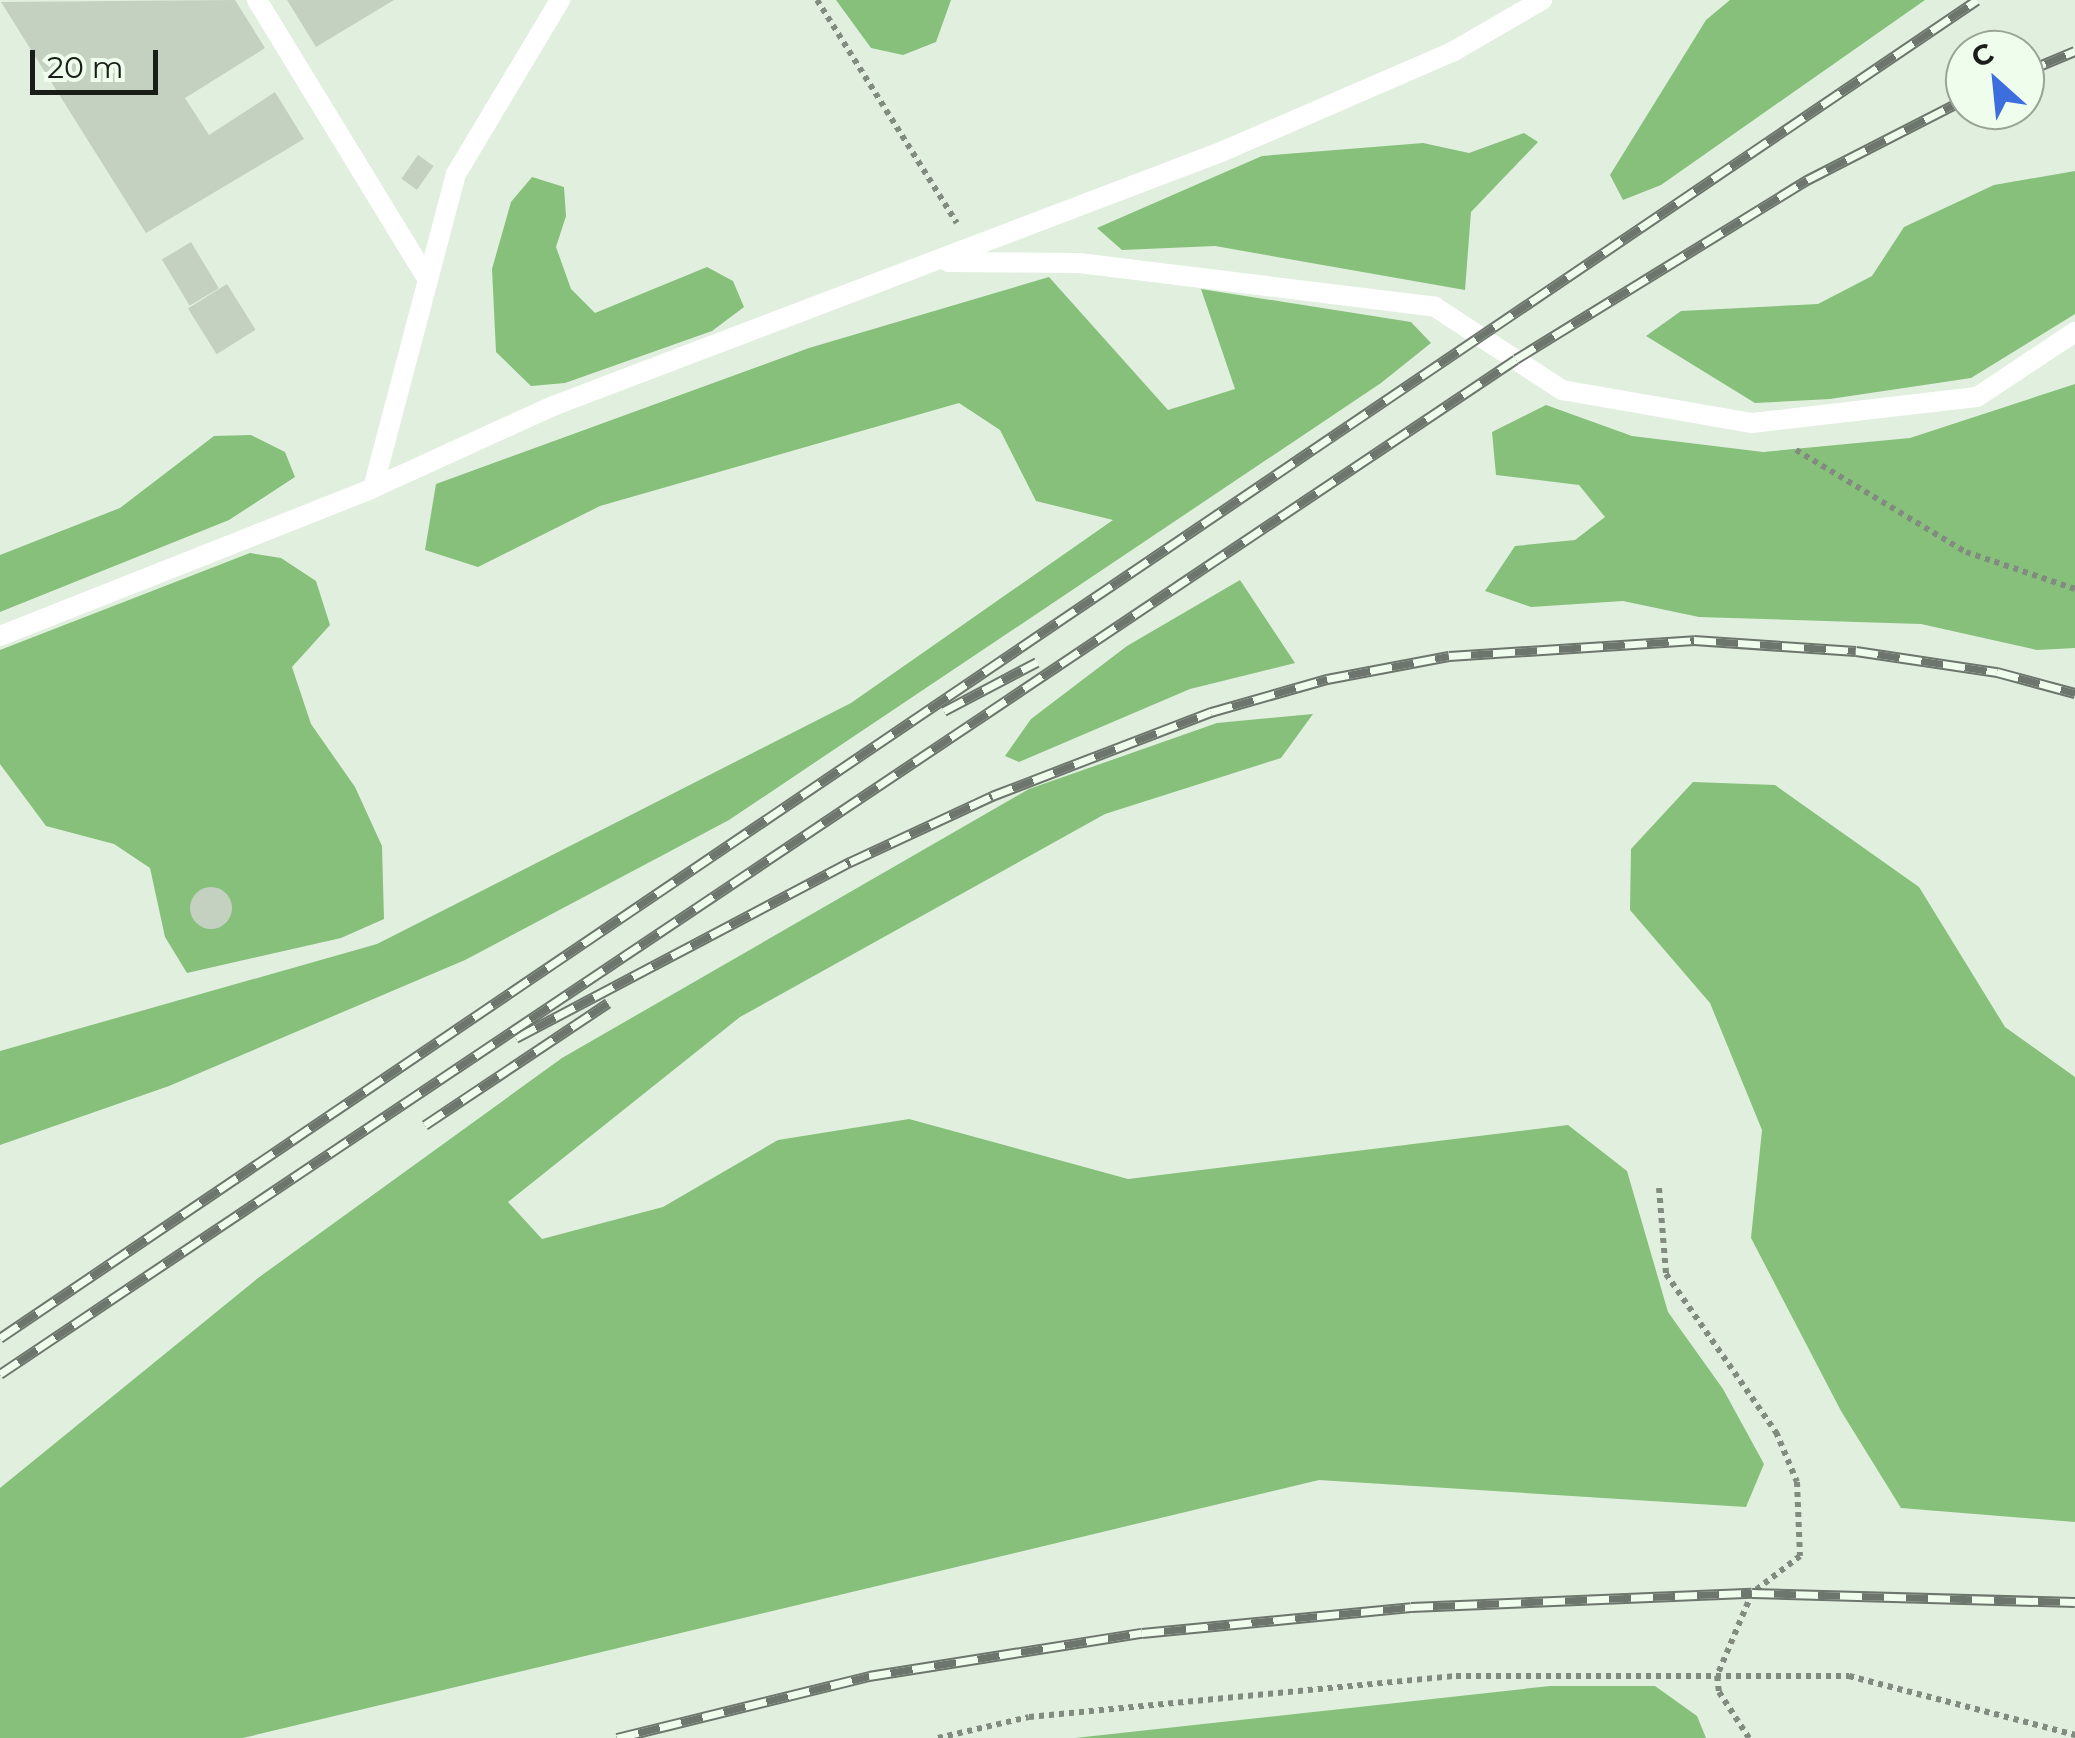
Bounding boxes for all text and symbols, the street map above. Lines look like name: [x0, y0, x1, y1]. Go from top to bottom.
scale bar: [35, 30, 162, 92]
north arrow: [1945, 30, 2045, 130]
text: С: [1966, 35, 1999, 75]
text: 20 m: [47, 49, 124, 86]

